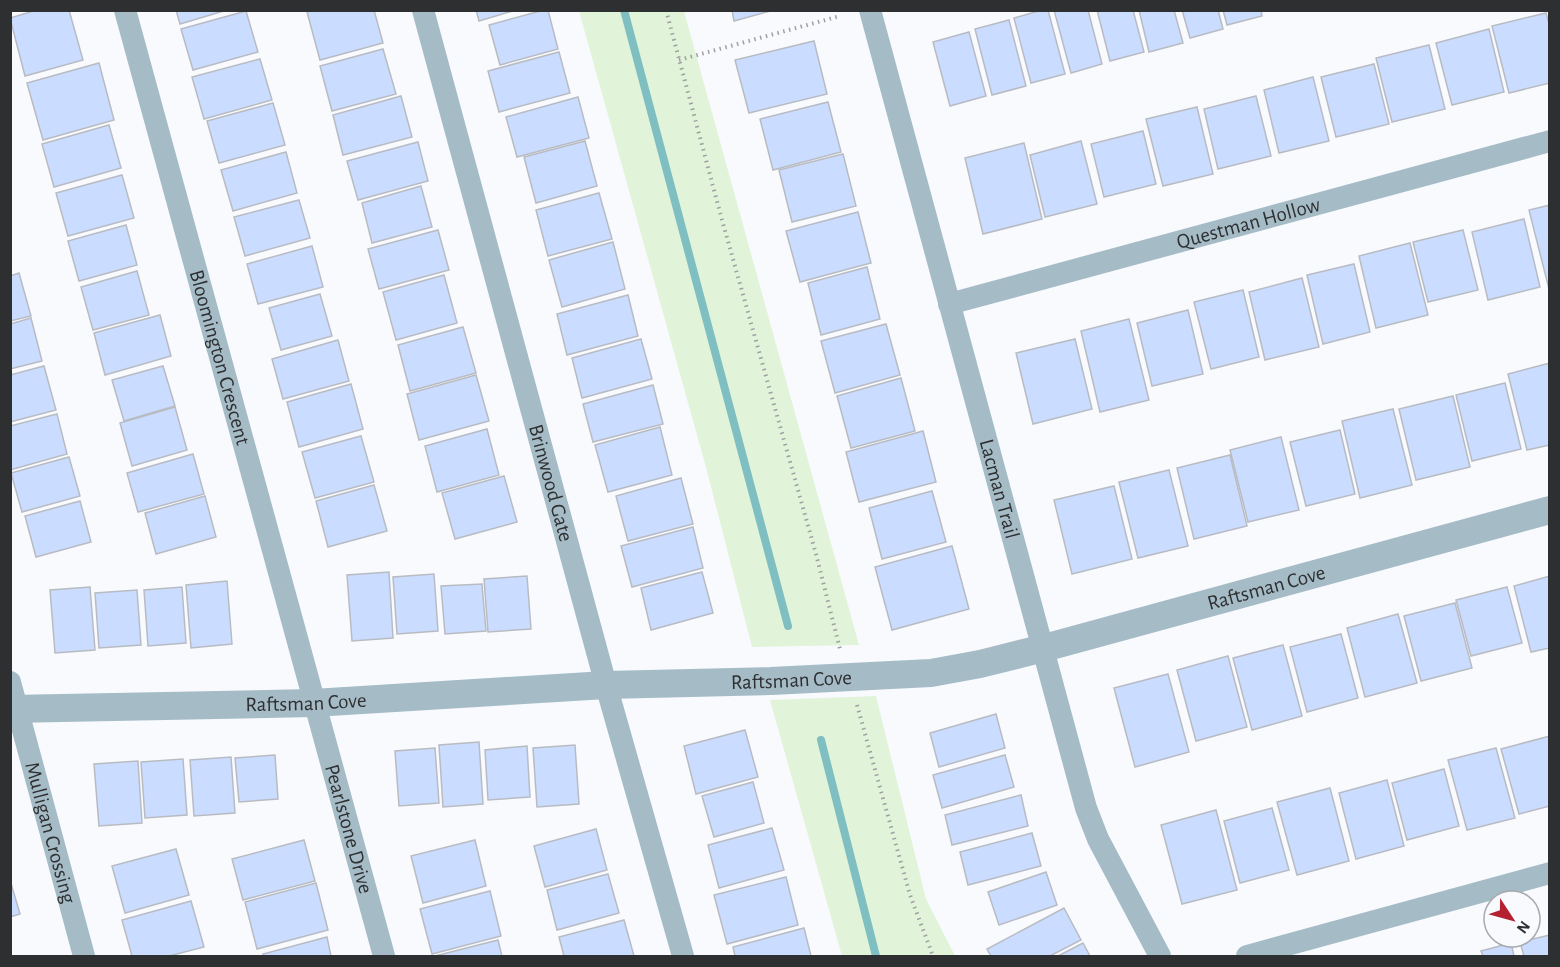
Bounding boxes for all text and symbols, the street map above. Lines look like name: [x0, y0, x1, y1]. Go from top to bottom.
street label: Questman Hollow: [1174, 193, 1322, 252]
street label: Bloomington Crescent: [186, 267, 254, 447]
street label: Brinwood Gate: [525, 422, 577, 544]
street label: Lacman Trail: [976, 437, 1023, 541]
street label: Raftsman Cove: [1205, 561, 1327, 613]
street label: Raftsman Cove: [730, 666, 852, 692]
street label: Raftsman Cove: [245, 689, 367, 715]
street label: Mulligan Crossing: [22, 760, 80, 906]
street label: Pearlstone Drive: [321, 762, 377, 896]
north arrow: [1482, 889, 1542, 949]
text: N: [1514, 918, 1533, 936]

